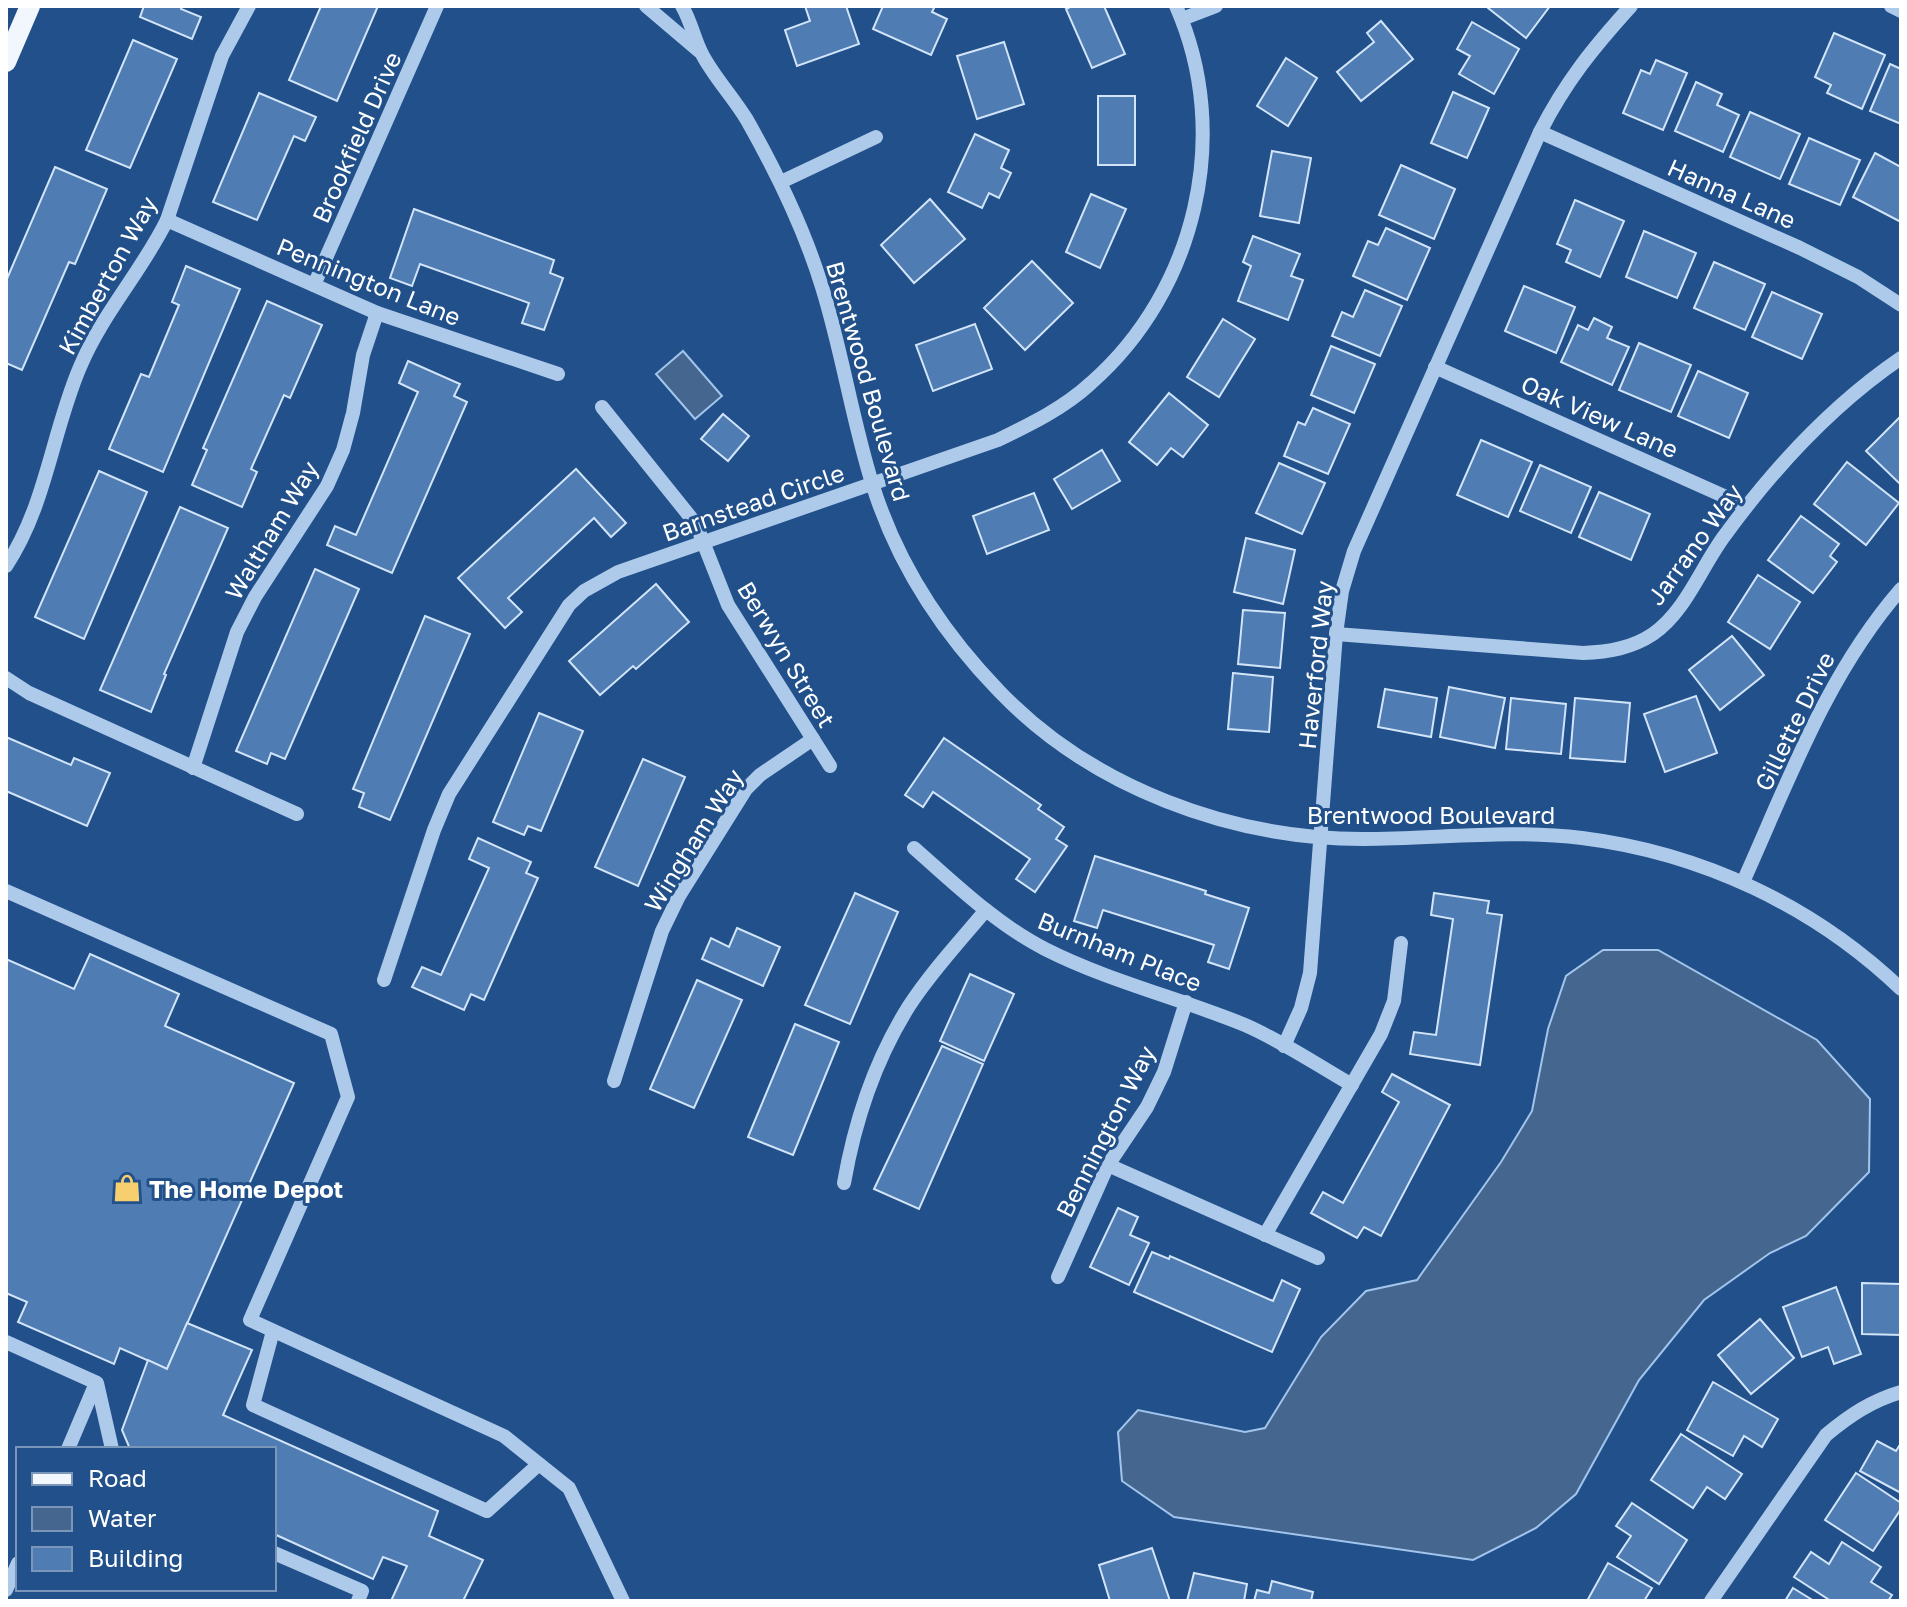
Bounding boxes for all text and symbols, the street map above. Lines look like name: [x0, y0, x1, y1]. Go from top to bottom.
street label: Brookfield Drive: [305, 47, 407, 227]
street label: Hanna Lane: [1664, 152, 1800, 234]
street label: Kimberton Way: [52, 191, 162, 359]
street label: Pennington Lane: [273, 231, 465, 331]
street label: Brentwood Boulevard: [821, 258, 917, 504]
street label: Oak View Lane: [1517, 368, 1683, 464]
street label: Waltham Way: [218, 455, 324, 605]
street label: Barnstead Circle: [658, 457, 848, 547]
street label: Jarrano Way: [1640, 478, 1748, 610]
street label: Berwyn Street: [732, 576, 842, 732]
street label: Haverford Way: [1292, 579, 1338, 751]
street label: Gillette Drive: [1748, 647, 1840, 795]
street label: Wingham Way: [637, 763, 749, 917]
street label: Brentwood Boulevard: [1307, 800, 1555, 829]
street label: Burnham Place: [1034, 905, 1206, 997]
street label: Bennington Way: [1049, 1040, 1161, 1222]
shop icon: The Home Depot: [112, 1173, 142, 1203]
place label: The Home Depot: [149, 1174, 343, 1203]
legend: [16, 1447, 276, 1591]
text: Road: [88, 1463, 147, 1492]
text: Water: [88, 1503, 156, 1532]
text: Building: [88, 1543, 183, 1572]

